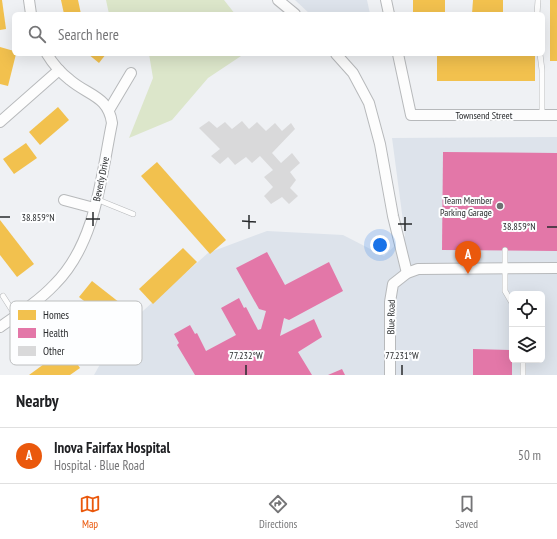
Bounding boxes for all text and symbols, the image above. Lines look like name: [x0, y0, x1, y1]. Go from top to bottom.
search box: [12, 12, 545, 56]
icon: search: [26, 23, 48, 45]
text: Search here: [58, 25, 119, 44]
street label: Townsend Street: [455, 109, 513, 122]
street label: Beverly Drive: [90, 155, 112, 203]
place label: Team Member Parking Garage: [440, 194, 492, 219]
marker: Team Member Parking Garage: [495, 201, 505, 211]
text: 38.859°N: [21, 211, 55, 224]
text: 38.859°N: [502, 220, 536, 233]
your location: [370, 235, 390, 255]
pin: A: [455, 241, 481, 274]
map controls: [509, 291, 545, 363]
button: locate: [509, 291, 545, 327]
street label: Blue Road: [384, 300, 398, 334]
legend: [10, 301, 142, 365]
text: Homes: [43, 308, 69, 322]
text: Health: [43, 326, 68, 340]
button: layers: [509, 327, 545, 363]
text: Other: [43, 344, 64, 358]
text: 77.232°W: [229, 349, 263, 362]
text: 77.231°W: [385, 349, 419, 362]
text: Nearby: [16, 390, 59, 412]
text: Inova Fairfax Hospital: [54, 438, 170, 457]
text: A: [26, 447, 32, 464]
text: 50 m: [518, 447, 541, 464]
text: Hospital · Blue Road: [54, 457, 145, 474]
tab: Map: [79, 493, 101, 531]
tab: Directions: [259, 493, 297, 531]
tab: Saved: [455, 493, 478, 531]

